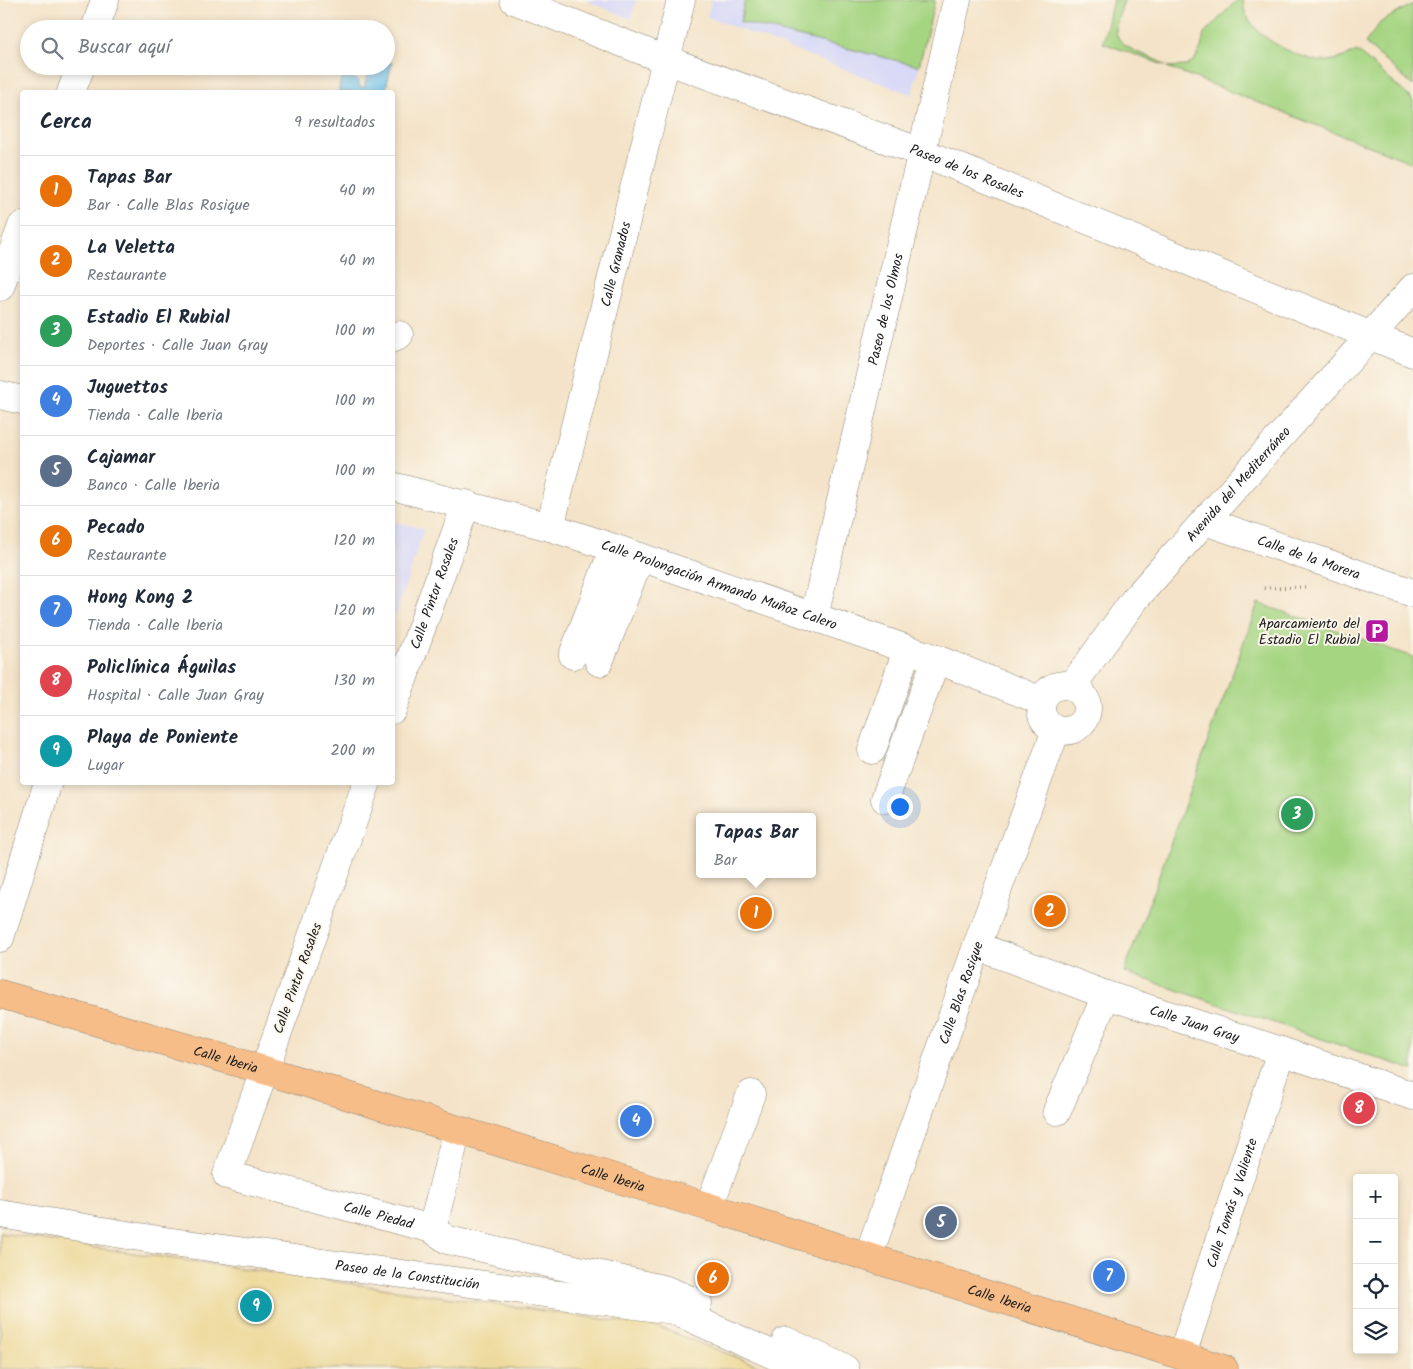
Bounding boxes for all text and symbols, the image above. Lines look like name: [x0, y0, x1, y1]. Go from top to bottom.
search box: [20, 20, 395, 75]
text: Buscar aquí: [78, 33, 170, 63]
icon: search: [38, 34, 66, 62]
text: Cerca: [40, 106, 92, 139]
text: 9 resultados: [294, 110, 375, 135]
street label: Paseo de los Rosales: [906, 139, 1027, 205]
text: Tapas Bar: [87, 163, 172, 193]
text: 1: [54, 178, 58, 203]
text: 40 m: [339, 178, 375, 203]
text: Bar · Calle Blas Rosique: [87, 193, 250, 218]
street label: Calle Granados: [595, 219, 638, 309]
text: La Veletta: [87, 233, 175, 263]
text: 2: [51, 248, 61, 273]
text: 40 m: [339, 248, 375, 273]
street label: Paseo de los Olmos: [863, 251, 910, 368]
text: Restaurante: [87, 263, 166, 288]
text: Estadio El Rubial: [87, 303, 230, 333]
text: 3: [52, 318, 60, 343]
text: 100 m: [335, 318, 375, 343]
text: Deportes · Calle Juan Gray: [87, 333, 268, 358]
text: Juguettos: [87, 373, 168, 403]
text: 4: [52, 388, 60, 413]
text: 100 m: [335, 388, 375, 413]
text: Tienda · Calle Iberia: [87, 403, 223, 428]
street label: Avenida del Mediterráneo: [1181, 422, 1296, 547]
text: Cajamar: [87, 443, 155, 473]
text: 5: [52, 458, 60, 483]
text: 100 m: [335, 458, 375, 483]
text: Banco · Calle Iberia: [87, 473, 220, 498]
text: Pecado: [87, 513, 145, 543]
text: 6: [52, 528, 60, 553]
text: 120 m: [334, 528, 375, 553]
street label: Calle de la Morera: [1254, 530, 1363, 586]
street label: Calle Pintor Rosales: [405, 535, 465, 652]
street label: Calle Prolongación Armando Muñoz Calero: [598, 535, 840, 636]
text: Restaurante: [87, 543, 166, 568]
text: Hong Kong 2: [87, 583, 193, 613]
text: 7: [52, 598, 60, 623]
text: 120 m: [334, 598, 375, 623]
text: Tienda · Calle Iberia: [87, 613, 223, 638]
place label: Aparcamiento del Estadio El Rubial: [1258, 613, 1361, 651]
parking icon: Aparcamiento del Estadio El Rubial: [1364, 618, 1390, 644]
text: Policlínica Águilas: [87, 653, 236, 683]
text: 8: [51, 668, 61, 693]
text: 130 m: [334, 668, 375, 693]
text: Hospital · Calle Juan Gray: [87, 683, 264, 708]
text: Playa de Poniente: [87, 723, 238, 753]
text: 9: [52, 738, 60, 763]
text: 200 m: [331, 738, 375, 763]
text: Lugar: [87, 753, 124, 778]
your location: [887, 794, 913, 820]
pin: 3: [1281, 795, 1313, 833]
popup: [696, 813, 816, 878]
text: Tapas Bar: [714, 818, 798, 848]
text: Bar: [714, 848, 737, 873]
pin: 2: [1034, 892, 1066, 930]
pin: 1: [740, 894, 772, 932]
street label: Calle Pintor Rosales: [268, 920, 328, 1037]
street label: Calle Blas Rosique: [933, 938, 990, 1048]
street label: Calle Juan Gray: [1147, 1000, 1242, 1049]
street label: Calle Iberia: [191, 1040, 260, 1080]
pin: 8: [1343, 1089, 1375, 1127]
pin: 4: [620, 1102, 652, 1140]
street label: Calle Tomás y Valiente: [1201, 1135, 1264, 1271]
street label: Calle Iberia: [578, 1158, 648, 1199]
map controls: [1353, 1174, 1398, 1354]
button: +: [1353, 1174, 1398, 1219]
street label: Calle Piedad: [341, 1196, 417, 1236]
pin: 5: [925, 1203, 957, 1241]
button: −: [1353, 1219, 1398, 1264]
street label: Paseo de la Constitución: [334, 1255, 481, 1296]
pin: 7: [1093, 1257, 1125, 1295]
pin: 6: [697, 1259, 729, 1297]
button: locate: [1353, 1264, 1398, 1309]
street label: Calle Iberia: [964, 1279, 1034, 1320]
pin: 9: [240, 1287, 272, 1325]
button: layers: [1353, 1309, 1398, 1354]

